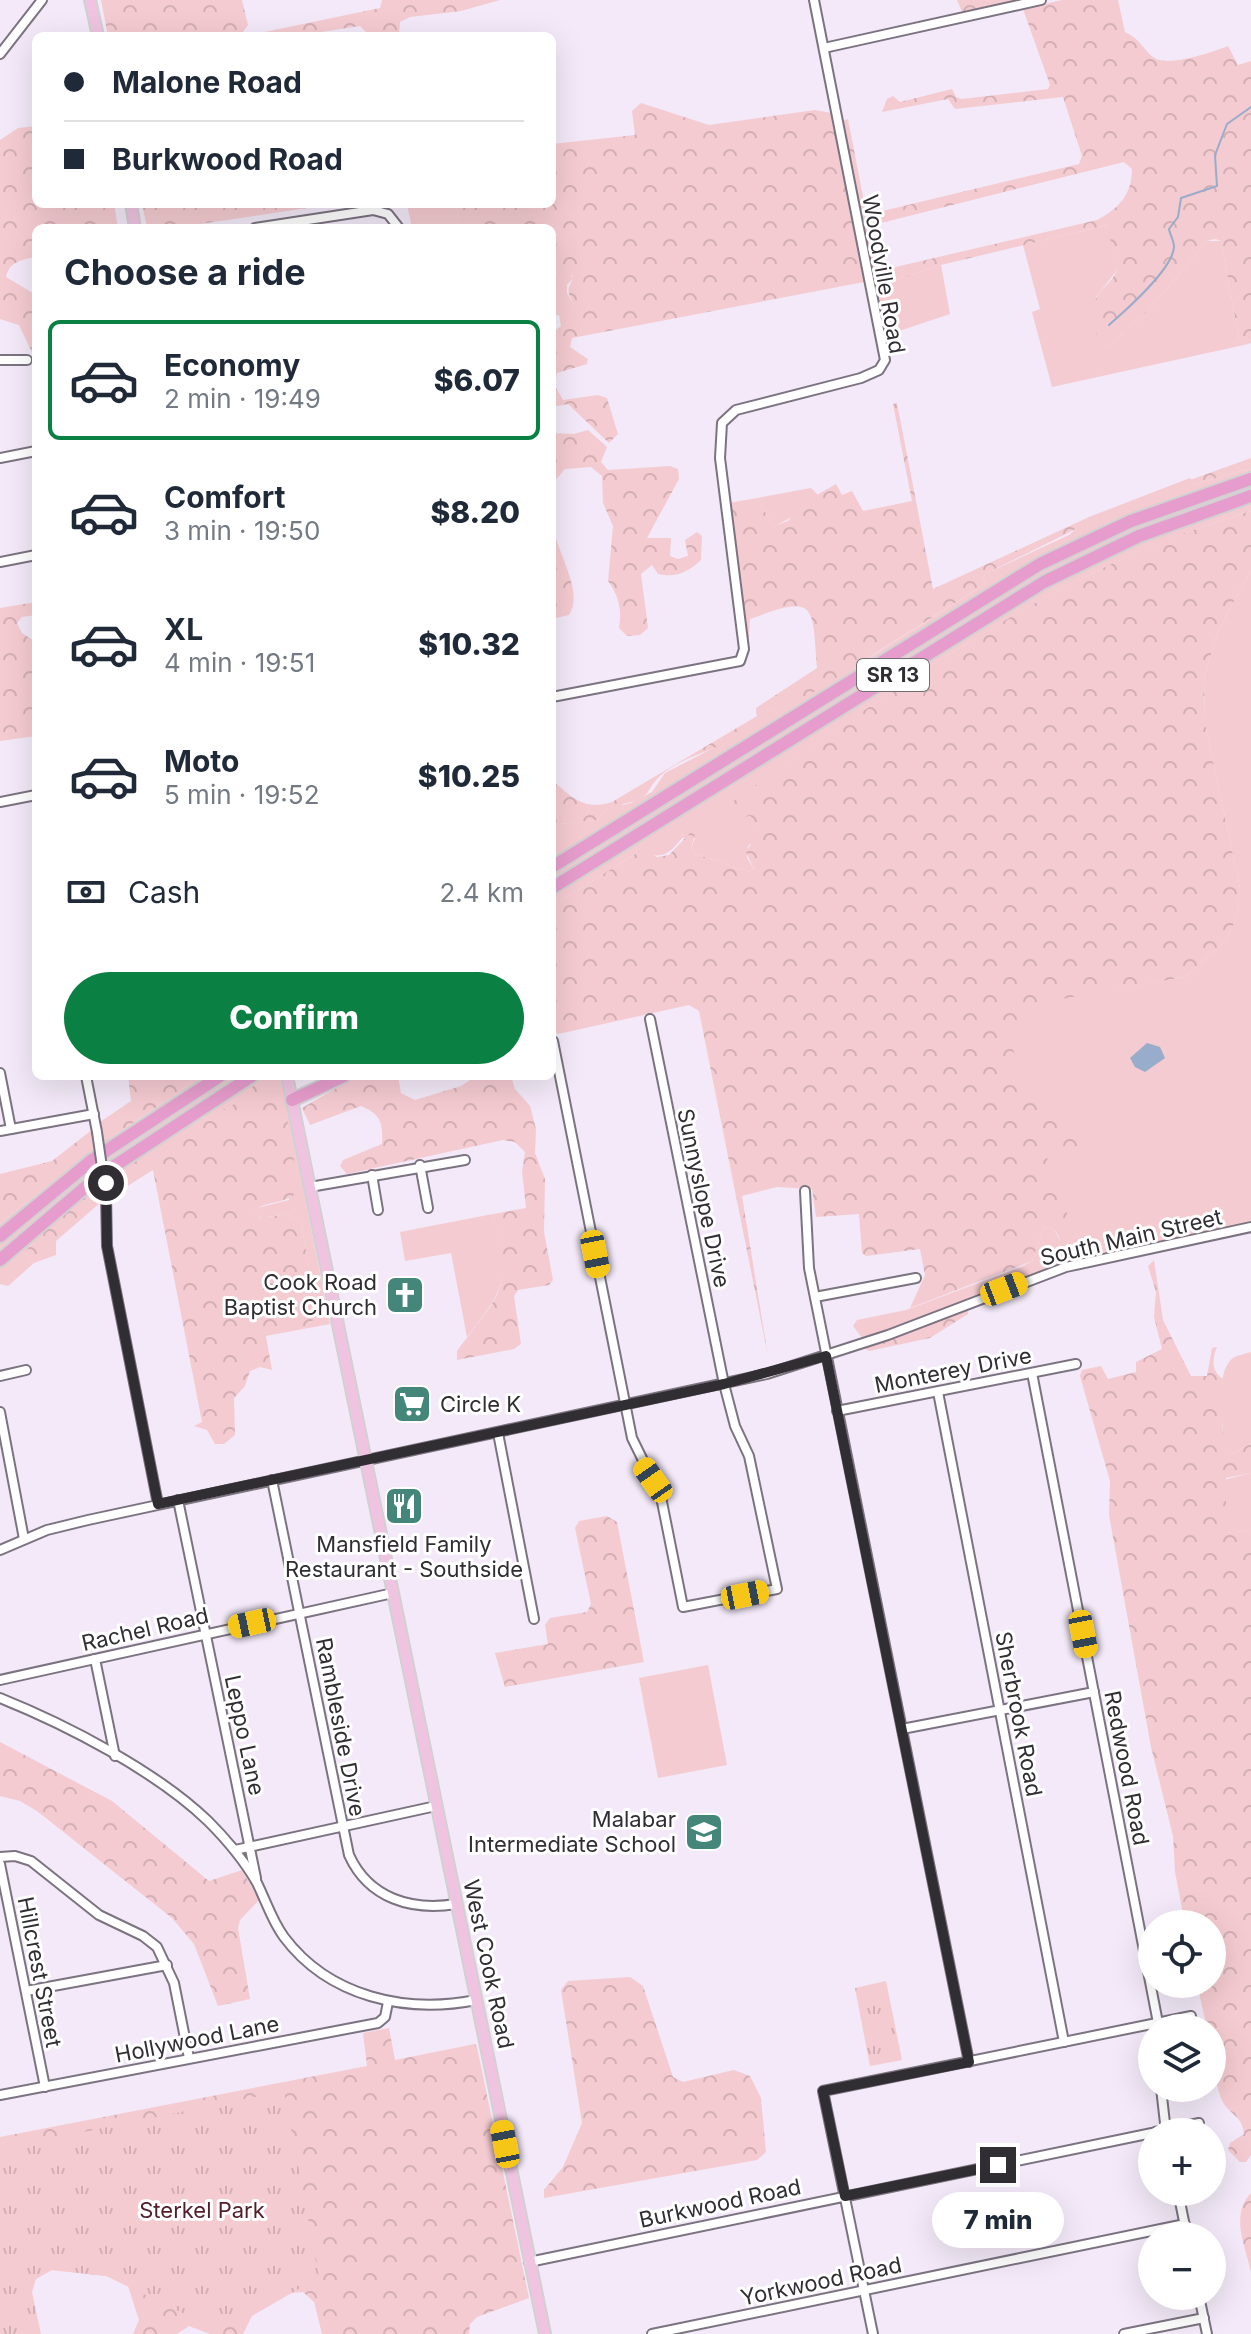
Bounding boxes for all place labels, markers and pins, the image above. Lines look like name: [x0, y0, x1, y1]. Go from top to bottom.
place label: Cook Road Baptist Church: [224, 1269, 377, 1320]
church icon: Cook Road Baptist Church: [384, 1274, 426, 1316]
supermarket icon: Circle K: [391, 1383, 433, 1425]
place label: Circle K: [440, 1391, 521, 1417]
restaurant icon: Mansfield Family Restaurant - Southside: [383, 1485, 425, 1527]
place label: Mansfield Family Restaurant - Southside: [285, 1531, 523, 1582]
place label: Malabar Intermediate School: [468, 1806, 676, 1857]
school or university icon: Malabar Intermediate School: [683, 1811, 725, 1853]

